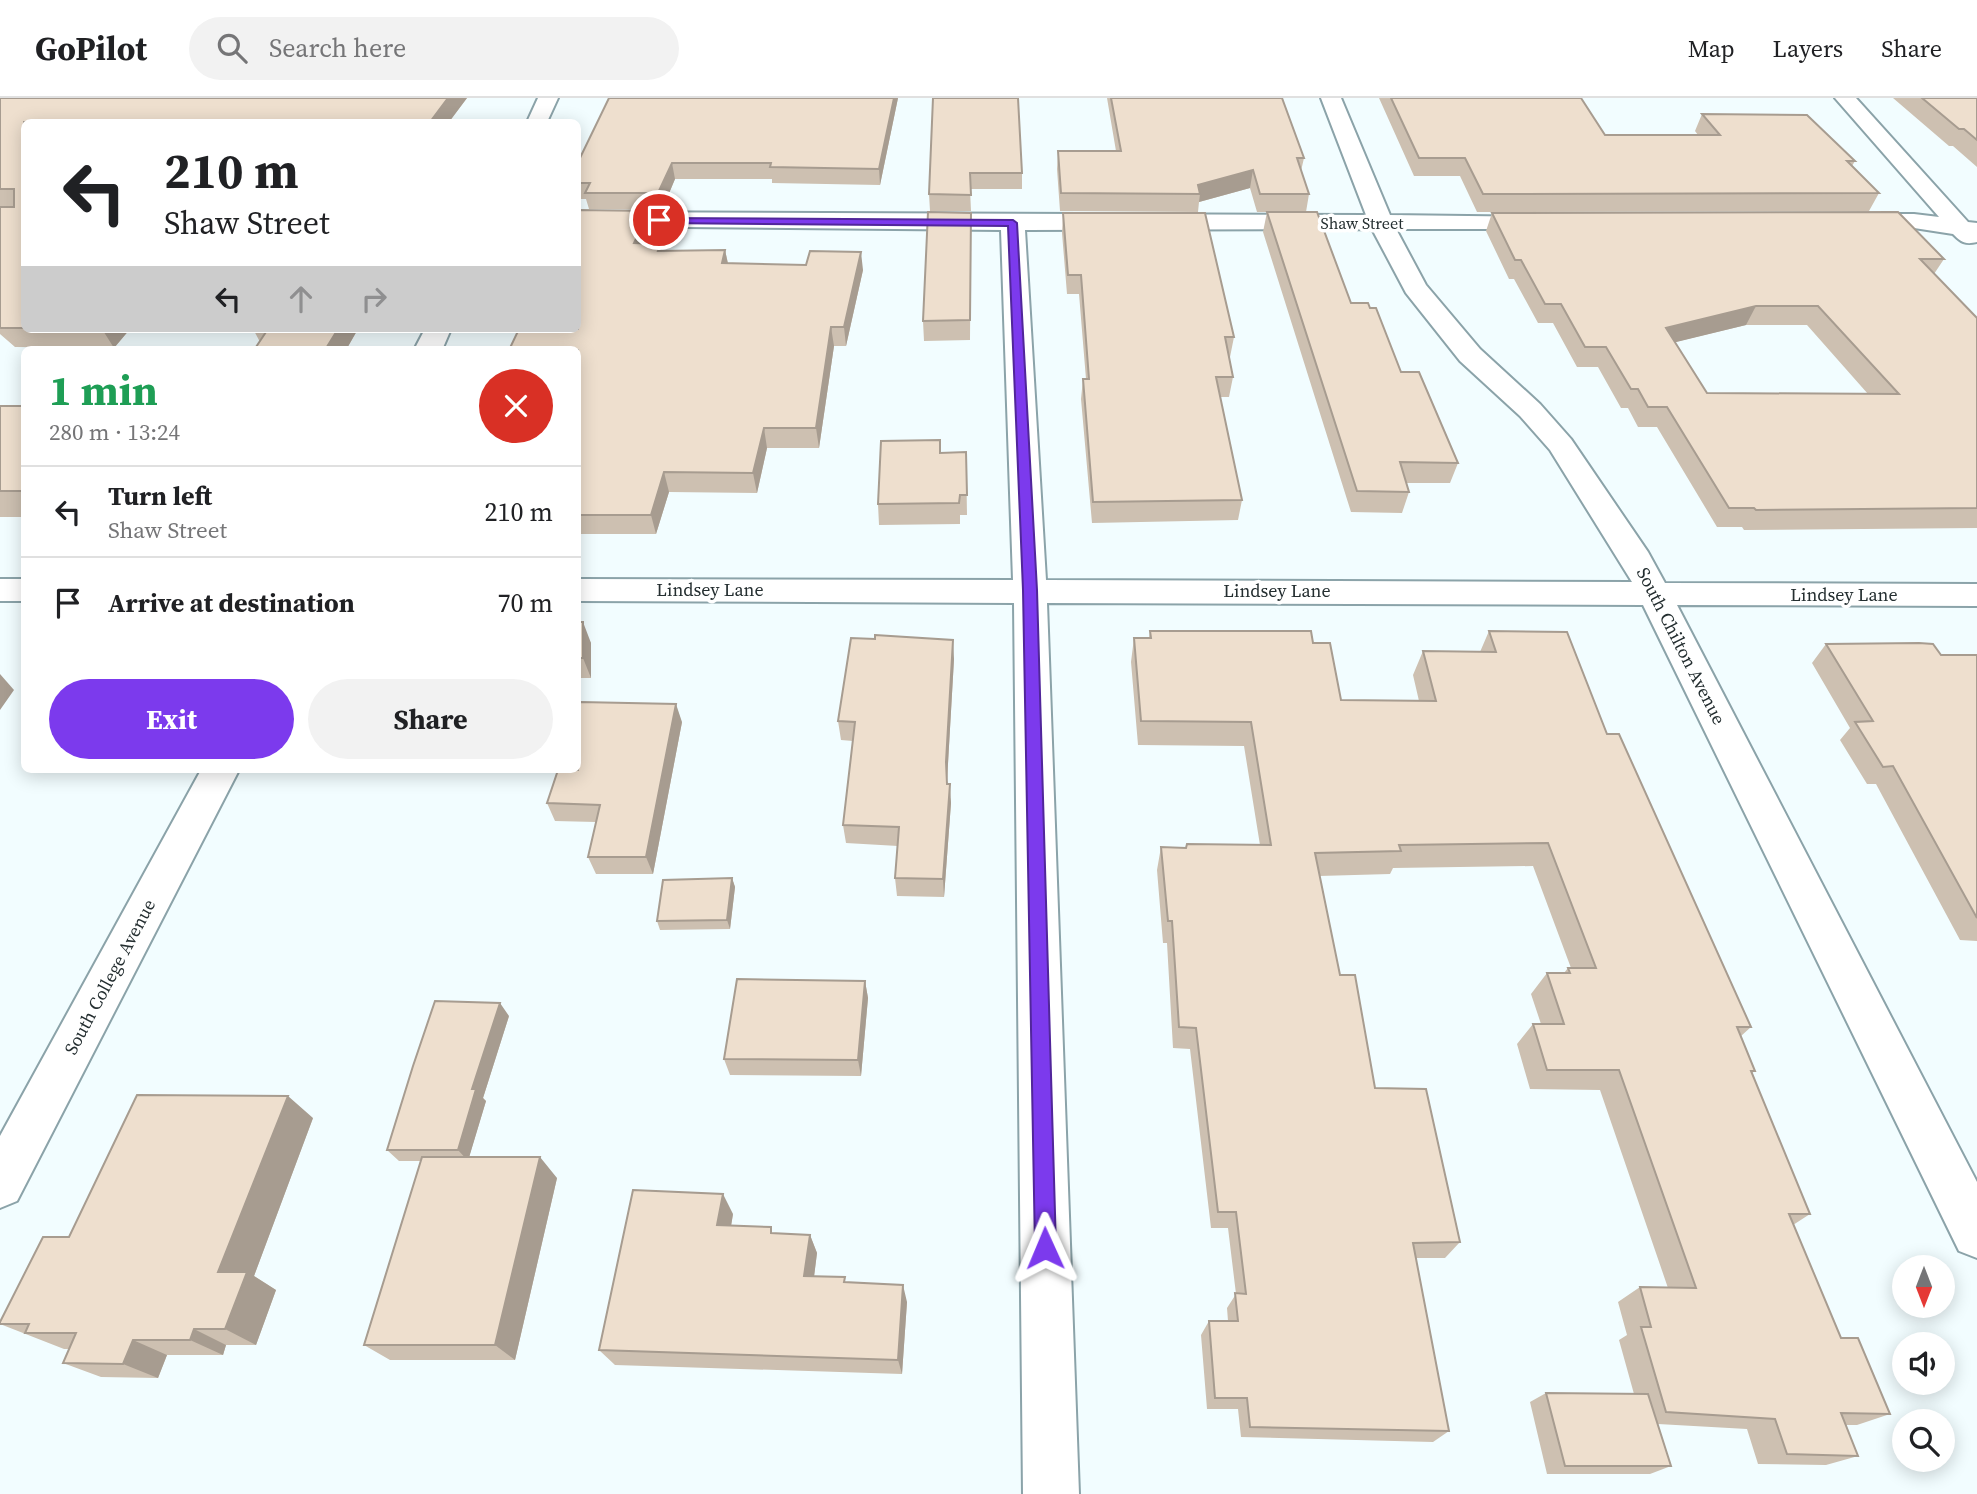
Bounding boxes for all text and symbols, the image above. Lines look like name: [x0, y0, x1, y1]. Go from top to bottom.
search box: [189, 17, 679, 80]
text: GoPilot: [35, 26, 147, 71]
icon: search: [213, 29, 251, 67]
text: Search here: [269, 30, 406, 66]
text: Map: [1688, 32, 1735, 65]
text: Layers: [1773, 32, 1843, 65]
text: Share: [1881, 32, 1942, 65]
text: 210 m: [164, 137, 299, 204]
icon: left: [49, 147, 140, 238]
pin: [629, 190, 689, 250]
text: Shaw Street: [164, 201, 330, 245]
icon: arrive: [640, 201, 678, 239]
street label: Shaw Street: [1321, 212, 1404, 234]
icon: left: [209, 280, 247, 318]
icon: ahead: [282, 280, 320, 318]
icon: right: [355, 280, 393, 318]
text: 1 min: [49, 361, 158, 419]
button: close: [479, 369, 553, 443]
text: 280 m · 13:24: [49, 416, 180, 448]
text: Turn left: [108, 478, 212, 514]
icon: left: [49, 493, 87, 531]
text: 210 m: [485, 494, 553, 530]
text: Shaw Street: [108, 514, 227, 546]
street label: South Chilton Avenue: [1631, 563, 1732, 729]
street label: Lindsey Lane: [656, 577, 764, 602]
street label: Lindsey Lane: [1223, 578, 1331, 603]
street label: Lindsey Lane: [1790, 582, 1898, 607]
icon: arrive: [49, 584, 87, 622]
text: Arrive at destination: [108, 585, 355, 621]
text: 70 m: [498, 585, 553, 621]
button: Exit: [49, 679, 294, 759]
button: Share: [308, 679, 553, 759]
street label: South College Avenue: [58, 895, 161, 1059]
position arrow: [1008, 1211, 1082, 1285]
north arrow: [1892, 1255, 1955, 1318]
map controls: [1892, 1255, 1955, 1472]
button: sound: [1892, 1332, 1955, 1395]
button: search: [1892, 1409, 1955, 1472]

